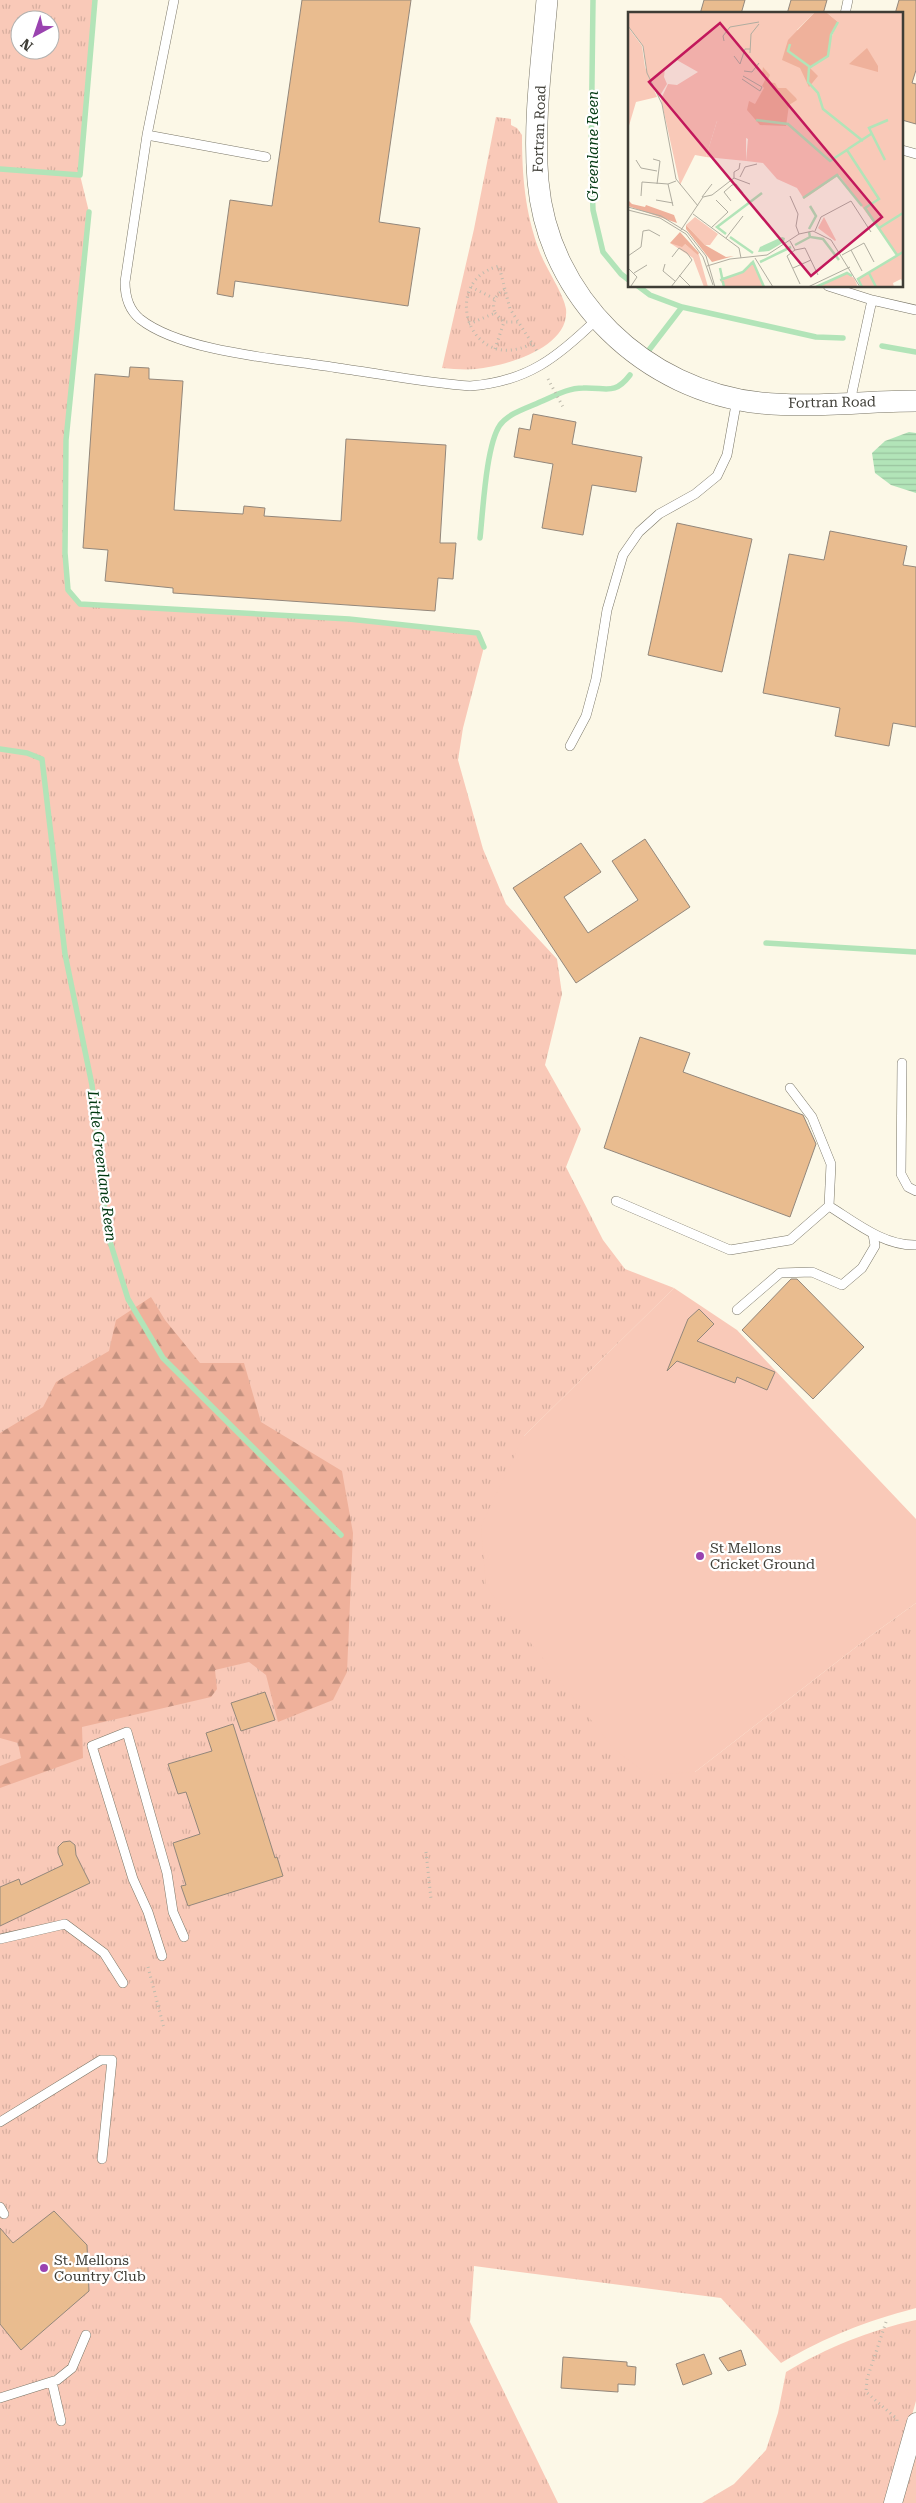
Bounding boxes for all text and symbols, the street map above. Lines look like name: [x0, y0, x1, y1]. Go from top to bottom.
north arrow: [10, 10, 60, 60]
inset map: [628, 12, 904, 288]
text: N: [17, 35, 36, 55]
street label: Fortran Road: [529, 85, 549, 173]
water label: Greenlane Reen: [584, 91, 602, 201]
street label: Fortran Road: [788, 393, 876, 411]
water label: Little Greenlane Reen: [84, 1089, 120, 1242]
place label: St Mellons Cricket Ground: [710, 1540, 815, 1572]
marker: St Mellons Cricket Ground: [694, 1550, 706, 1562]
place label: St. Mellons Country Club: [54, 2252, 146, 2284]
marker: St. Mellons Country Club: [38, 2262, 50, 2274]

